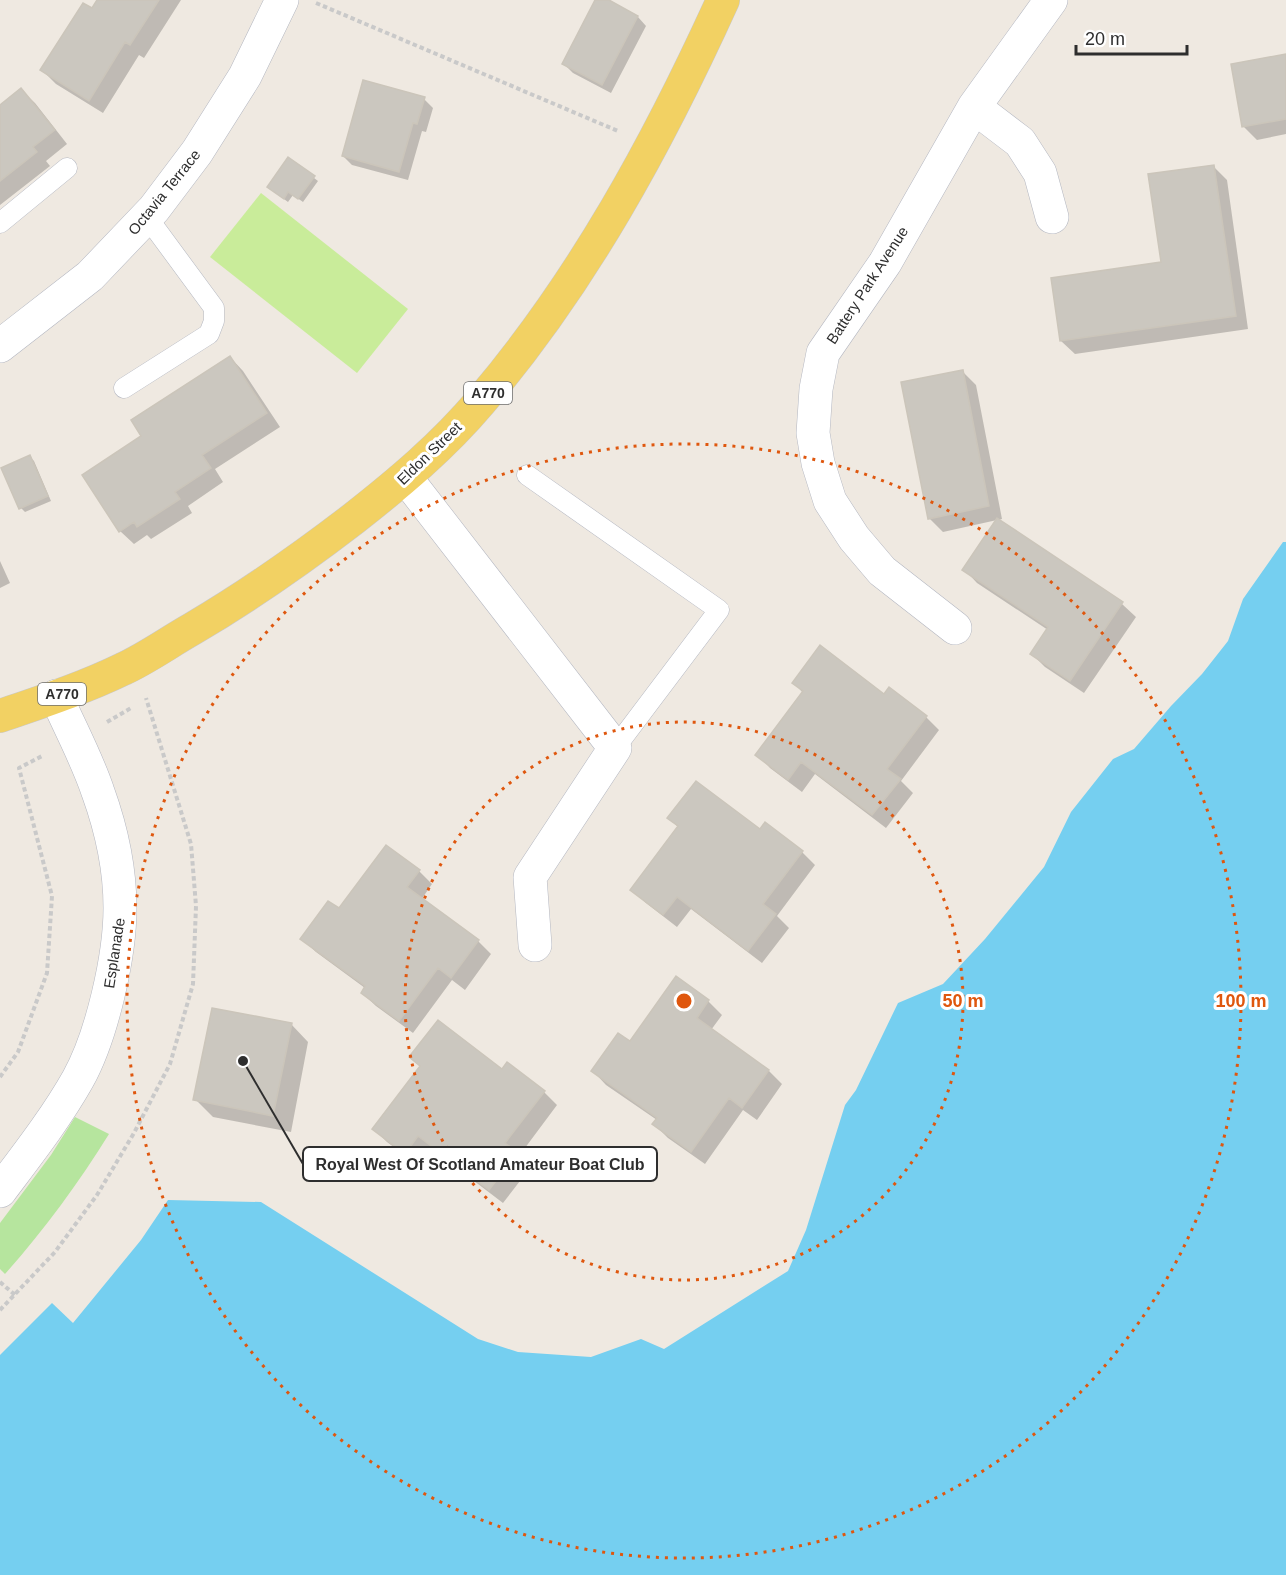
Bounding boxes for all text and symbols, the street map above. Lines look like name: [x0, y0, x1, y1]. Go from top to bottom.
scale bar: [1076, 18, 1187, 56]
text: 20 m: [1085, 29, 1125, 49]
street label: Octavia Terrace: [124, 146, 204, 238]
street label: Battery Park Avenue: [823, 223, 911, 347]
road number: A770: [464, 382, 512, 404]
street label: Eldon Street: [393, 418, 465, 488]
road number: A770: [38, 683, 86, 705]
street label: Esplanade: [100, 917, 128, 989]
centre of rings: [674, 991, 694, 1011]
text: 50 m: [942, 991, 984, 1011]
text: 100 m: [1215, 991, 1267, 1011]
callout: Royal West Of Scotland Amateur Boat Club: [303, 1147, 657, 1181]
text: Royal West Of Scotland Amateur Boat Club: [316, 1156, 645, 1173]

